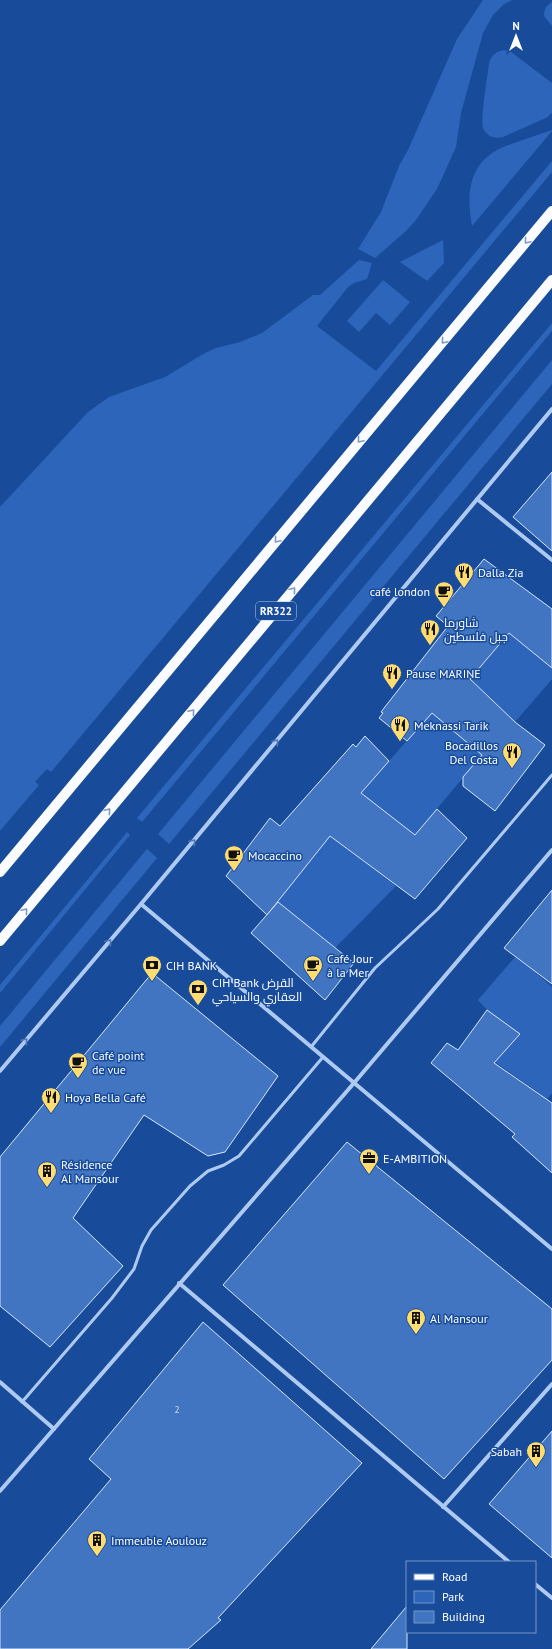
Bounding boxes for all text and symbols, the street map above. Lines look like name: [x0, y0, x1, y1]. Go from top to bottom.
north arrow: [496, 16, 536, 56]
text: N: [512, 19, 520, 33]
one-way arrow: [524, 236, 531, 244]
one-way arrow: [441, 336, 448, 343]
one-way arrow: [358, 436, 365, 443]
one-way arrow: [274, 535, 281, 543]
restaurant icon: Dalla Zia: [453, 561, 475, 589]
place label: Dalla Zia: [478, 565, 523, 580]
cafe icon: café london: [433, 580, 455, 608]
place label: café london: [370, 584, 430, 599]
one-way arrow: [288, 588, 295, 595]
road number: RR322: [256, 602, 296, 620]
place label: شاورما جبل فلسطين: [444, 615, 508, 644]
restaurant icon: شاورما جبل فلسطين: [419, 618, 441, 646]
restaurant icon: Pause MARINE: [381, 662, 403, 690]
place label: Pause MARINE: [406, 666, 481, 681]
one-way arrow: [187, 709, 194, 716]
restaurant icon: Meknassi Tarik: [389, 714, 411, 742]
place label: Meknassi Tarik: [414, 718, 489, 733]
place label: Bocadillos Del Costa: [445, 738, 498, 767]
one-way arrow: [271, 740, 278, 747]
restaurant icon: Bocadillos Del Costa: [501, 741, 523, 769]
one-way arrow: [104, 809, 111, 816]
one-way arrow: [188, 840, 195, 847]
cafe icon: Mocaccino: [223, 844, 245, 872]
place label: Mocaccino: [248, 848, 302, 863]
one-way arrow: [20, 908, 27, 916]
one-way arrow: [105, 939, 112, 947]
place label: Café Jour à la Mer: [327, 951, 373, 980]
bank icon: CIH BANK: [141, 954, 163, 982]
cafe icon: Café Jour à la Mer: [302, 954, 324, 982]
place label: CIH BANK: [166, 958, 217, 973]
place label: CIH Bank القرض العقاري والسياحي: [212, 975, 302, 1007]
bank icon: CIH Bank القرض العقاري والسياحي: [187, 978, 209, 1006]
one-way arrow: [21, 1039, 28, 1046]
place label: Café point de vue: [92, 1048, 144, 1077]
cafe icon: Café point de vue: [67, 1051, 89, 1079]
restaurant icon: Hoya Bella Café: [40, 1086, 62, 1114]
place label: Hoya Bella Café: [65, 1090, 146, 1105]
office icon: E-AMBITION: [358, 1147, 380, 1175]
place label: E-AMBITION: [383, 1151, 447, 1166]
place label: Résidence Al Mansour: [61, 1157, 119, 1186]
building icon: Résidence Al Mansour: [36, 1160, 58, 1188]
building icon: Al Mansour: [405, 1307, 427, 1335]
place label: Al Mansour: [430, 1311, 488, 1326]
house number: 2: [174, 1403, 180, 1416]
building icon: Sabah: [525, 1440, 547, 1468]
place label: Sabah: [491, 1444, 522, 1459]
building icon: Immeuble Aoulouz: [86, 1529, 108, 1557]
place label: Immeuble Aoulouz: [111, 1533, 207, 1548]
legend: [406, 1561, 536, 1633]
text: Road: [442, 1569, 467, 1584]
text: Park: [442, 1589, 464, 1604]
text: Building: [442, 1609, 485, 1624]

